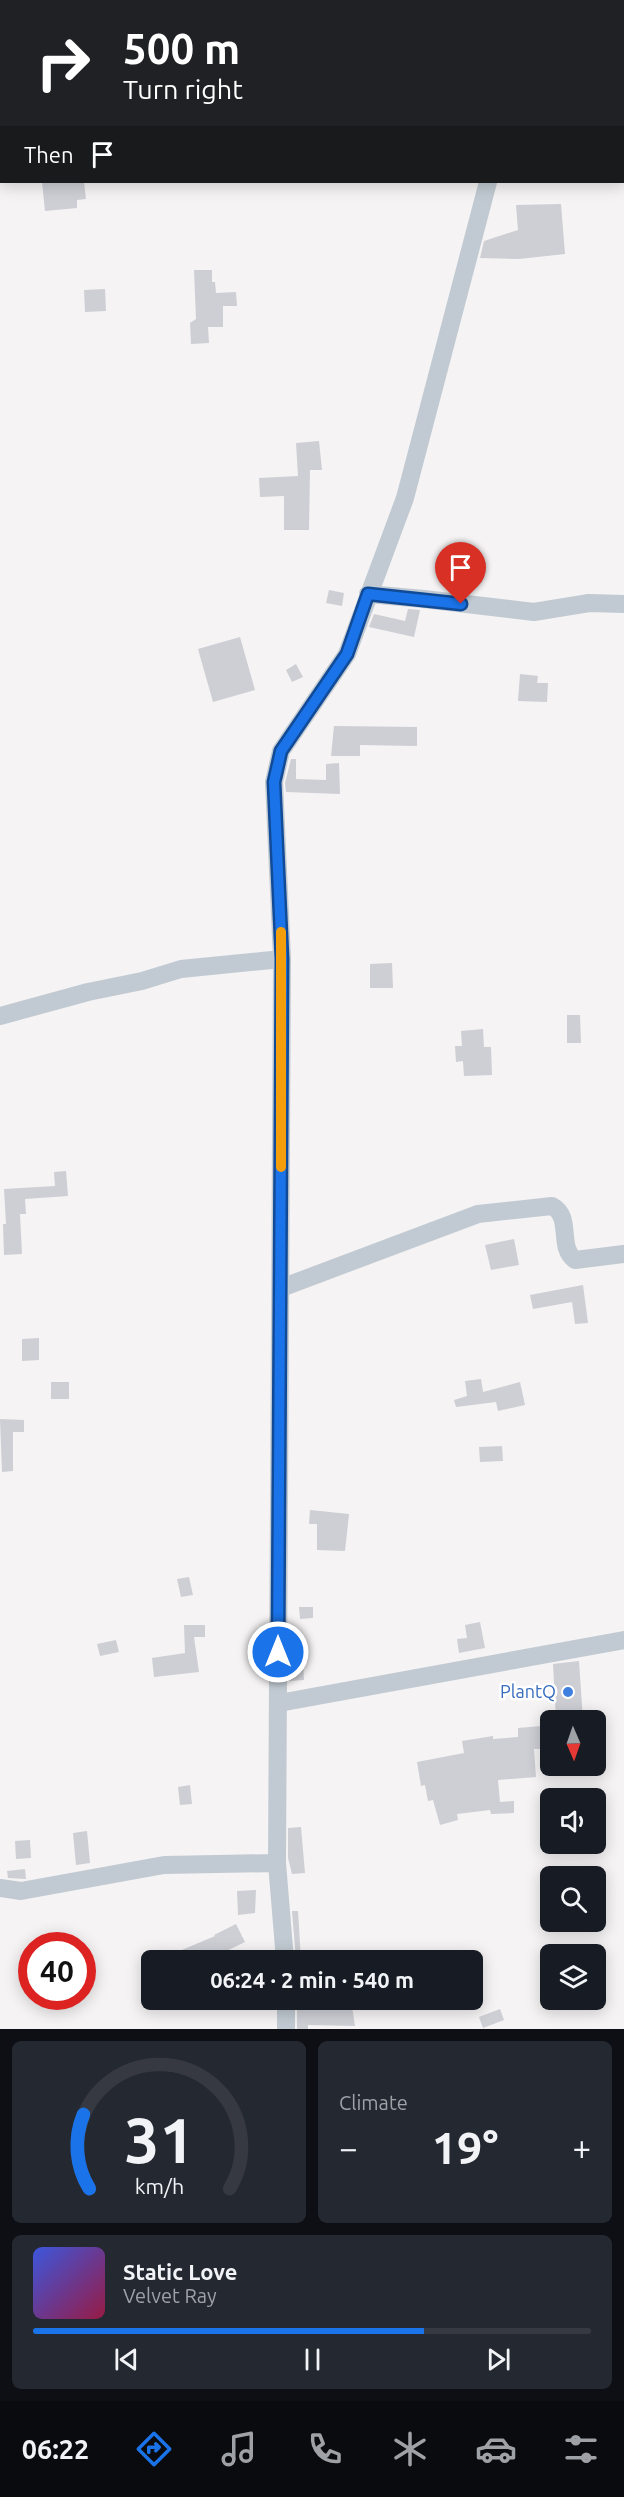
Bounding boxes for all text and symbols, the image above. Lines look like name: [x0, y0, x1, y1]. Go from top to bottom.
icon: right: [24, 24, 102, 102]
text: 500 m: [123, 25, 240, 72]
text: Turn right: [123, 74, 243, 104]
icon: arrive: [86, 138, 119, 171]
text: Then: [24, 142, 74, 167]
pin: [435, 542, 486, 604]
icon: arrive: [444, 551, 477, 584]
position arrow: [246, 1620, 310, 1684]
place label: PlantQ: [500, 1681, 556, 1702]
marker: PlantQ: [561, 1685, 575, 1699]
north arrow: [540, 1710, 606, 1776]
map controls: [540, 1710, 606, 2010]
button: sound: [540, 1788, 606, 1854]
button: search: [540, 1866, 606, 1932]
speed limit sign: 40: [18, 1932, 96, 2010]
button: layers: [540, 1944, 606, 2010]
text: 06:24 · 2 min · 540 m: [210, 1967, 414, 1992]
text: Climate: [339, 2091, 408, 2114]
text: 31: [124, 2105, 194, 2175]
text: 19°: [432, 2122, 498, 2173]
text: −: [339, 2129, 358, 2166]
text: +: [572, 2129, 591, 2166]
text: km/h: [134, 2174, 184, 2198]
text: Static Love: [123, 2259, 238, 2284]
text: Velvet Ray: [123, 2284, 217, 2307]
icon: previous: [110, 2343, 143, 2376]
icon: pause: [296, 2343, 329, 2376]
icon: next: [482, 2343, 515, 2376]
icon: directions: [133, 2428, 175, 2470]
icon: music: [218, 2428, 260, 2470]
icon: phone: [304, 2428, 346, 2470]
icon: climate: [389, 2428, 431, 2470]
icon: car: [475, 2428, 517, 2470]
icon: filters: [560, 2428, 602, 2470]
text: 06:22: [22, 2434, 89, 2464]

